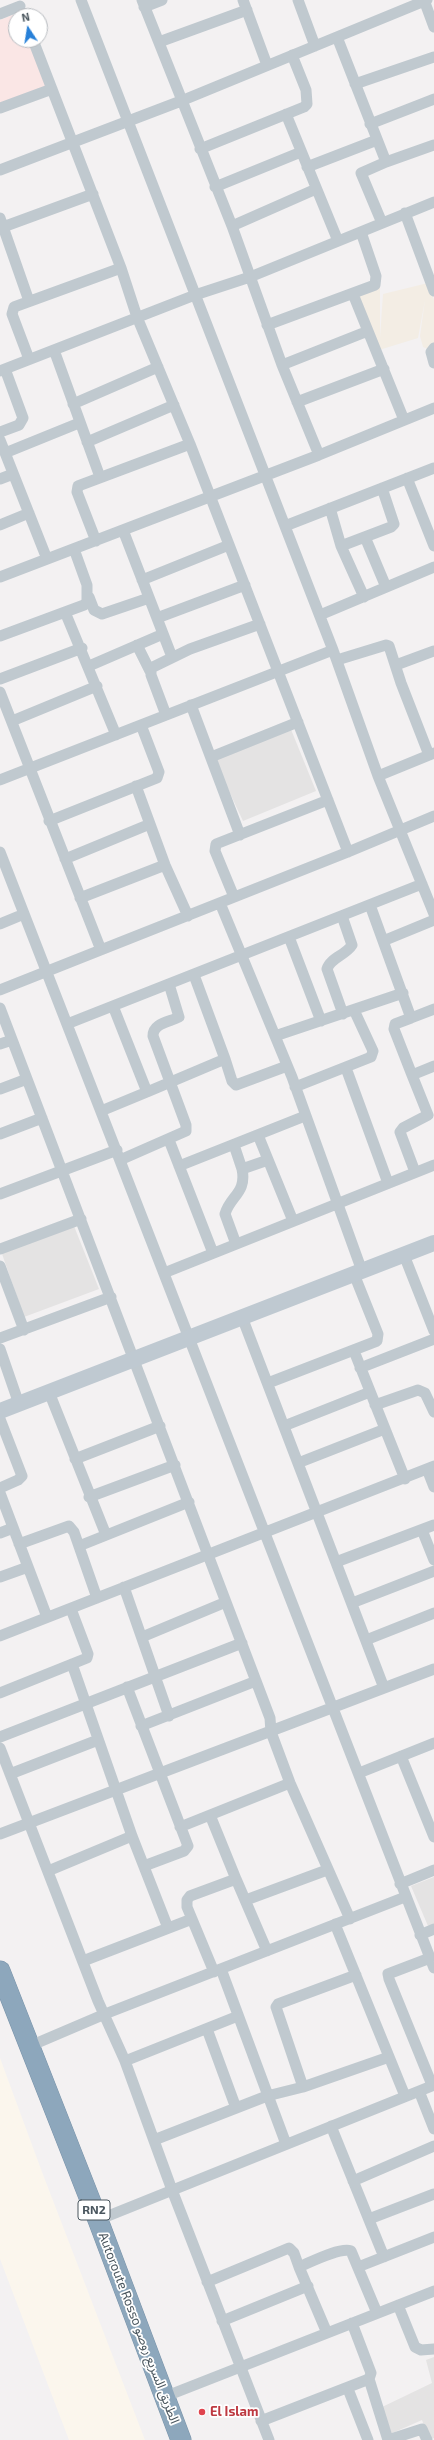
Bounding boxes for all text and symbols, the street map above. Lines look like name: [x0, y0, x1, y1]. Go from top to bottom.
north arrow: [8, 8, 48, 48]
text: N: [20, 10, 31, 24]
road number: RN2: [78, 2200, 110, 2220]
street label: Autoroute Rosso الطريق السريع روصو: [95, 2230, 183, 2426]
place label: El Islam: [210, 2404, 258, 2420]
marker: El Islam: [197, 2407, 207, 2417]

